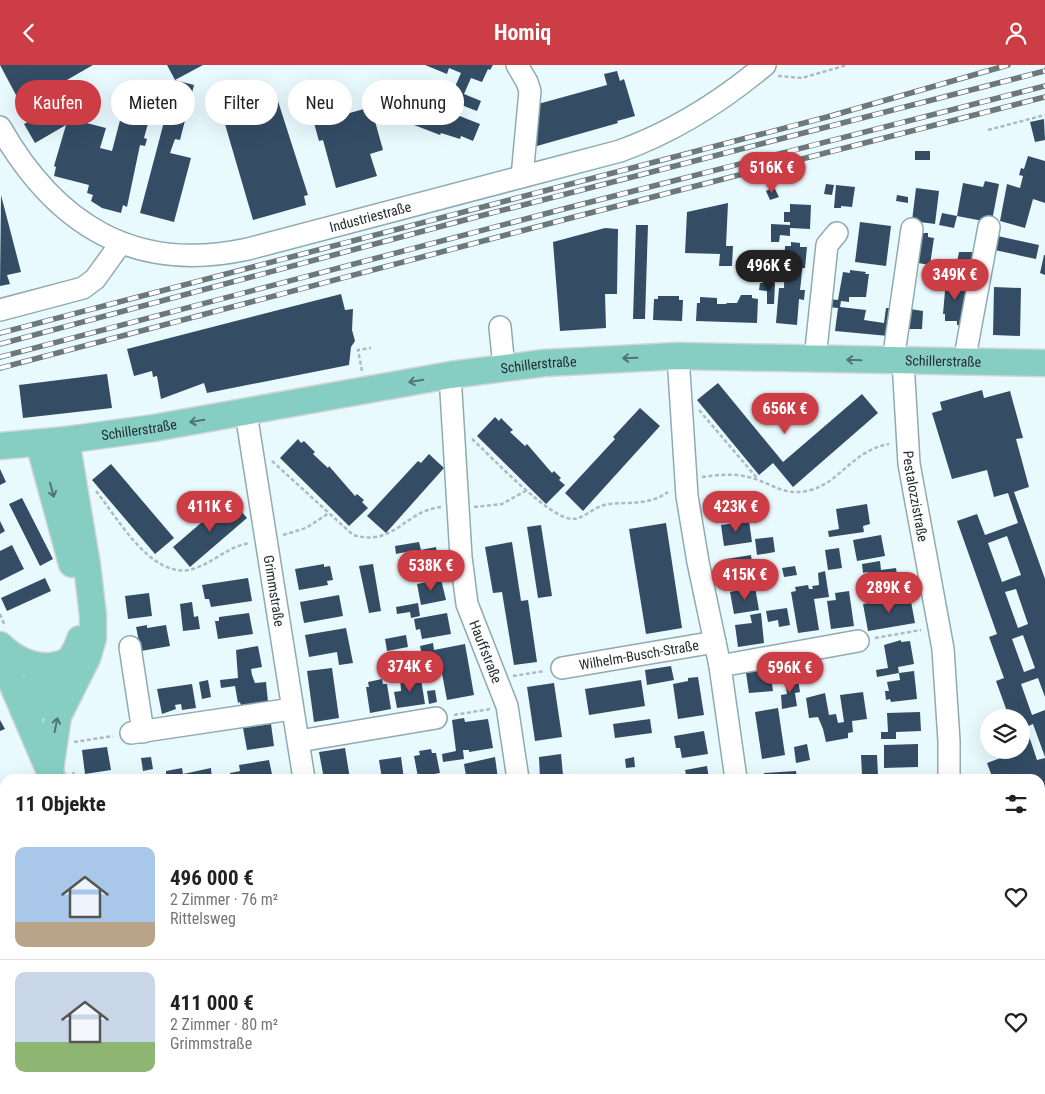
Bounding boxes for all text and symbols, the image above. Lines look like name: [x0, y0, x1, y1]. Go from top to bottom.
icon: back: [15, 19, 43, 47]
icon: person: [1002, 19, 1030, 47]
text: Homiq: [494, 20, 551, 45]
chip: Kaufen: [15, 80, 101, 125]
chip: Mieten: [111, 80, 195, 125]
chip: Filter: [205, 80, 278, 125]
chip: Neu: [288, 80, 352, 125]
chip: Wohnung: [362, 80, 464, 125]
pin: 516K €: [731, 151, 813, 194]
text: 516K €: [750, 158, 794, 177]
street label: Industriestraße: [328, 198, 413, 235]
pin: 496K €: [728, 249, 810, 292]
text: 496K €: [747, 256, 791, 275]
pin: 349K €: [914, 259, 996, 301]
text: 349K €: [933, 265, 977, 284]
street label: Schillerstraße: [905, 352, 982, 370]
street label: Schillerstraße: [500, 353, 577, 376]
one-way arrow: [622, 353, 638, 363]
one-way arrow: [847, 356, 863, 365]
one-way arrow: [408, 377, 424, 387]
pin: 656K €: [744, 393, 826, 435]
text: 656K €: [763, 399, 807, 418]
street label: Schillerstraße: [100, 416, 178, 443]
one-way arrow: [190, 416, 206, 426]
street label: Pestalozzistraße: [900, 450, 931, 544]
one-way arrow: [47, 481, 57, 497]
pin: 411K €: [169, 491, 251, 533]
pin: 423K €: [695, 491, 777, 533]
text: 411K €: [188, 497, 232, 516]
text: 423K €: [714, 497, 758, 516]
pin: 538K €: [390, 549, 472, 592]
street label: Grimmstraße: [261, 554, 288, 628]
text: 538K €: [409, 556, 453, 575]
pin: 415K €: [704, 559, 786, 601]
text: 415K €: [723, 565, 767, 584]
pin: 289K €: [848, 571, 930, 614]
text: 289K €: [867, 578, 911, 597]
street label: Hauffstraße: [466, 618, 505, 686]
street label: Wilhelm-Busch-Straße: [578, 637, 700, 673]
pin: 374K €: [369, 651, 451, 693]
pin: 596K €: [749, 651, 831, 694]
text: 374K €: [388, 657, 432, 676]
text: 596K €: [768, 658, 812, 677]
map controls: [980, 709, 1030, 759]
button: layers: [980, 709, 1030, 759]
one-way arrow: [52, 717, 61, 733]
icon: filters: [1002, 790, 1030, 818]
text: 11 Objekte: [15, 792, 106, 816]
text: 496 000 €: [170, 866, 254, 890]
icon: home: [55, 867, 115, 927]
icon: heart: [1002, 883, 1030, 911]
text: 2 Zimmer · 76 m²: [170, 890, 278, 909]
text: Rittelsweg: [170, 909, 236, 928]
text: 411 000 €: [170, 991, 254, 1015]
icon: home: [55, 992, 115, 1052]
icon: heart: [1002, 1008, 1030, 1036]
text: 2 Zimmer · 80 m²: [170, 1015, 278, 1034]
text: Grimmstraße: [170, 1034, 252, 1053]

